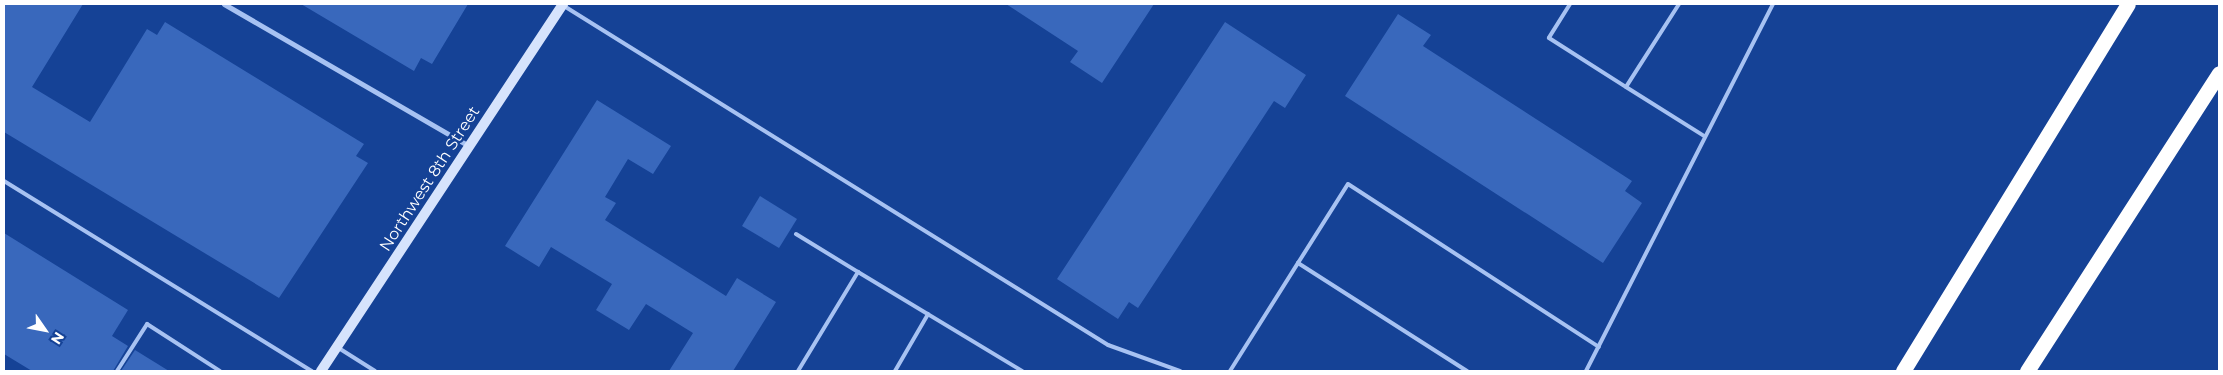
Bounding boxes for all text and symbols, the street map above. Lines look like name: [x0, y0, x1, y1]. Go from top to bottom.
street label: Northwest 8th Street: [376, 103, 484, 255]
north arrow: [20, 305, 70, 355]
text: N: [47, 329, 68, 348]

